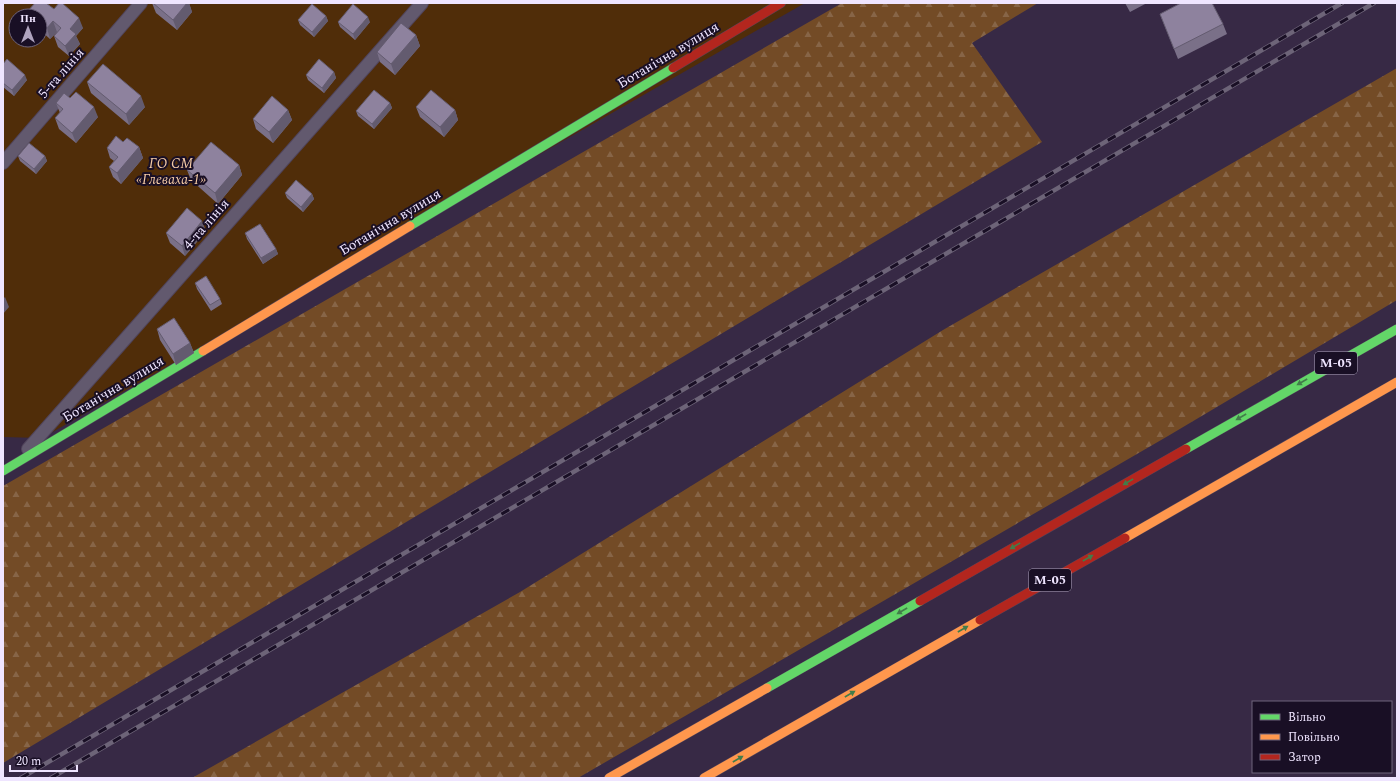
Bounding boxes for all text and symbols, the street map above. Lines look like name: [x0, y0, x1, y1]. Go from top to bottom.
north arrow: [8, 8, 48, 48]
text: Пн: [20, 10, 36, 27]
street label: Ботанічна вулиця: [613, 16, 723, 94]
street label: 5-та лінія: [33, 43, 89, 103]
park label: ГО СМ «Глеваха-1»: [136, 153, 206, 190]
street label: Ботанічна вулиця: [335, 183, 445, 261]
street label: 4-та лінія: [178, 194, 234, 254]
street label: Ботанічна вулиця: [58, 350, 168, 428]
road number: М-05: [1315, 352, 1357, 374]
one-way arrow: [1296, 379, 1308, 386]
one-way arrow: [1235, 414, 1246, 421]
one-way arrow: [1122, 478, 1134, 485]
one-way arrow: [1009, 543, 1021, 550]
one-way arrow: [1082, 554, 1094, 561]
road number: М-05: [1029, 569, 1071, 591]
one-way arrow: [896, 607, 908, 614]
one-way arrow: [957, 626, 969, 633]
one-way arrow: [845, 691, 856, 698]
legend: [1252, 701, 1392, 773]
text: Вільно: [1288, 708, 1326, 727]
text: Повільно: [1288, 728, 1340, 747]
scale bar: [10, 747, 77, 773]
text: Затор: [1288, 748, 1321, 767]
text: 20 m: [16, 752, 41, 771]
one-way arrow: [732, 755, 744, 762]

